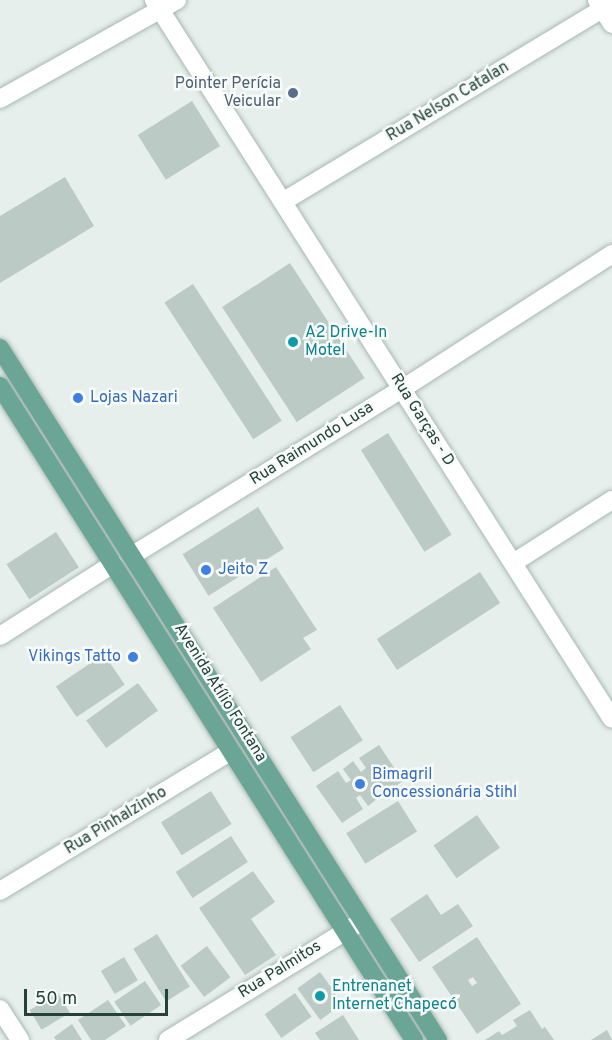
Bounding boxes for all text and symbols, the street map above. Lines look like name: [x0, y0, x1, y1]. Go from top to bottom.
street label: Rua Nelson Catalan: [383, 58, 513, 146]
place label: Pointer Perícia Veicular: [175, 74, 281, 112]
marker: Pointer Perícia Veicular: [286, 86, 300, 100]
place label: A2 Drive-In Motel: [305, 323, 387, 361]
marker: A2 Drive-In Motel: [286, 335, 300, 349]
street label: Rua Garças - D: [386, 370, 458, 470]
place label: Lojas Nazari: [90, 388, 178, 408]
marker: Lojas Nazari: [71, 391, 85, 405]
street label: Rua Raimundo Lusa: [247, 398, 377, 490]
place label: Jeito Z: [218, 560, 268, 580]
marker: Jeito Z: [199, 563, 213, 577]
street label: Avenida Atílio Fontana: [169, 620, 271, 766]
place label: Vikings Tatto: [27, 647, 121, 667]
marker: Vikings Tatto: [126, 650, 140, 664]
place label: Bimagril Concessionária Stihl: [372, 765, 517, 803]
marker: Bimagril Concessionária Stihl: [353, 777, 367, 791]
street label: Rua Pinhalzinho: [61, 783, 171, 859]
street label: Rua Palmitos: [235, 937, 325, 1003]
scale bar: [27, 977, 171, 1015]
place label: Entrenanet Internet Chapecó: [332, 977, 457, 1015]
text: 50 m: [35, 988, 77, 1011]
marker: Entrenanet Internet Chapecó: [313, 989, 327, 1003]

